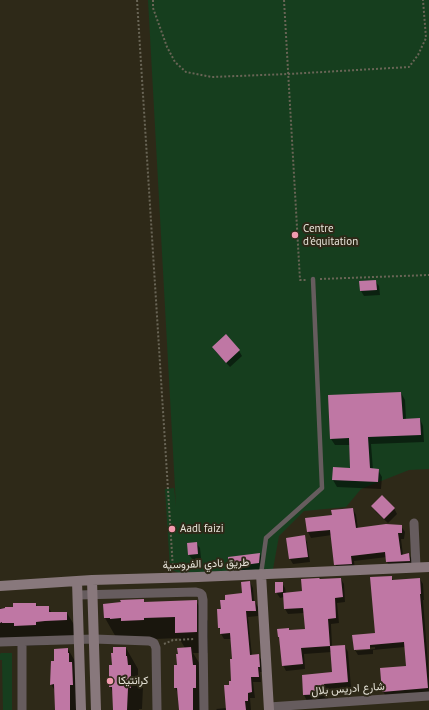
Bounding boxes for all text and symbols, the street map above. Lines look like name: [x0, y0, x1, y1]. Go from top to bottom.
place label: Centre d'équitation: [303, 222, 358, 248]
marker: Centre d'équitation: [290, 230, 300, 240]
place label: Aadl faizi: [180, 522, 224, 536]
marker: Aadl faizi: [167, 524, 177, 534]
street label: طريق نادي الفروسية: [162, 556, 250, 572]
place label: كرانتيكا: [118, 674, 148, 688]
marker: كرانتيكا: [105, 676, 115, 686]
street label: شارع ادريس بلال: [311, 680, 385, 698]

